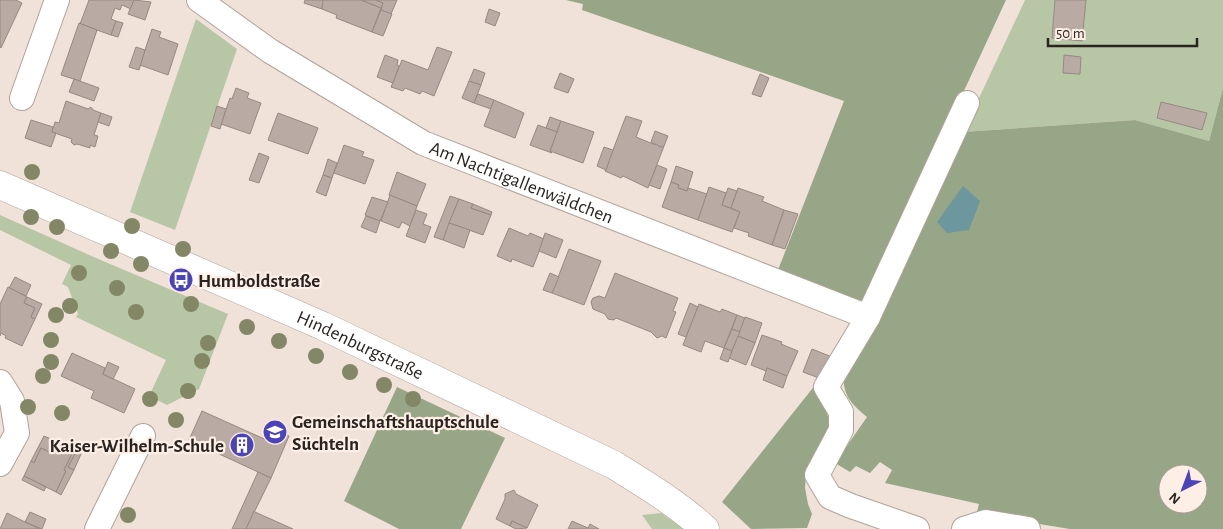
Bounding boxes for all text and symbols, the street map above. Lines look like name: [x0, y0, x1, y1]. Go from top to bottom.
scale bar: [1048, 15, 1197, 47]
text: 50 m: [1056, 26, 1085, 41]
street label: Am Nachtigallenwäldchen: [427, 139, 616, 227]
bus stop icon: Humboldstraße: [168, 267, 194, 293]
place label: Humboldstraße: [198, 272, 320, 291]
street label: Hindenburgstraße: [294, 308, 426, 384]
place label: Gemeinschaftshauptschule Süchteln: [292, 413, 499, 454]
school or university icon: Gemeinschaftshauptschule Süchteln: [262, 419, 288, 445]
building icon: Kaiser-Wilhelm-Schule: [229, 432, 255, 458]
place label: Kaiser-Wilhelm-Schule: [50, 437, 224, 456]
north arrow: [1158, 464, 1208, 514]
text: N: [1167, 489, 1183, 506]

